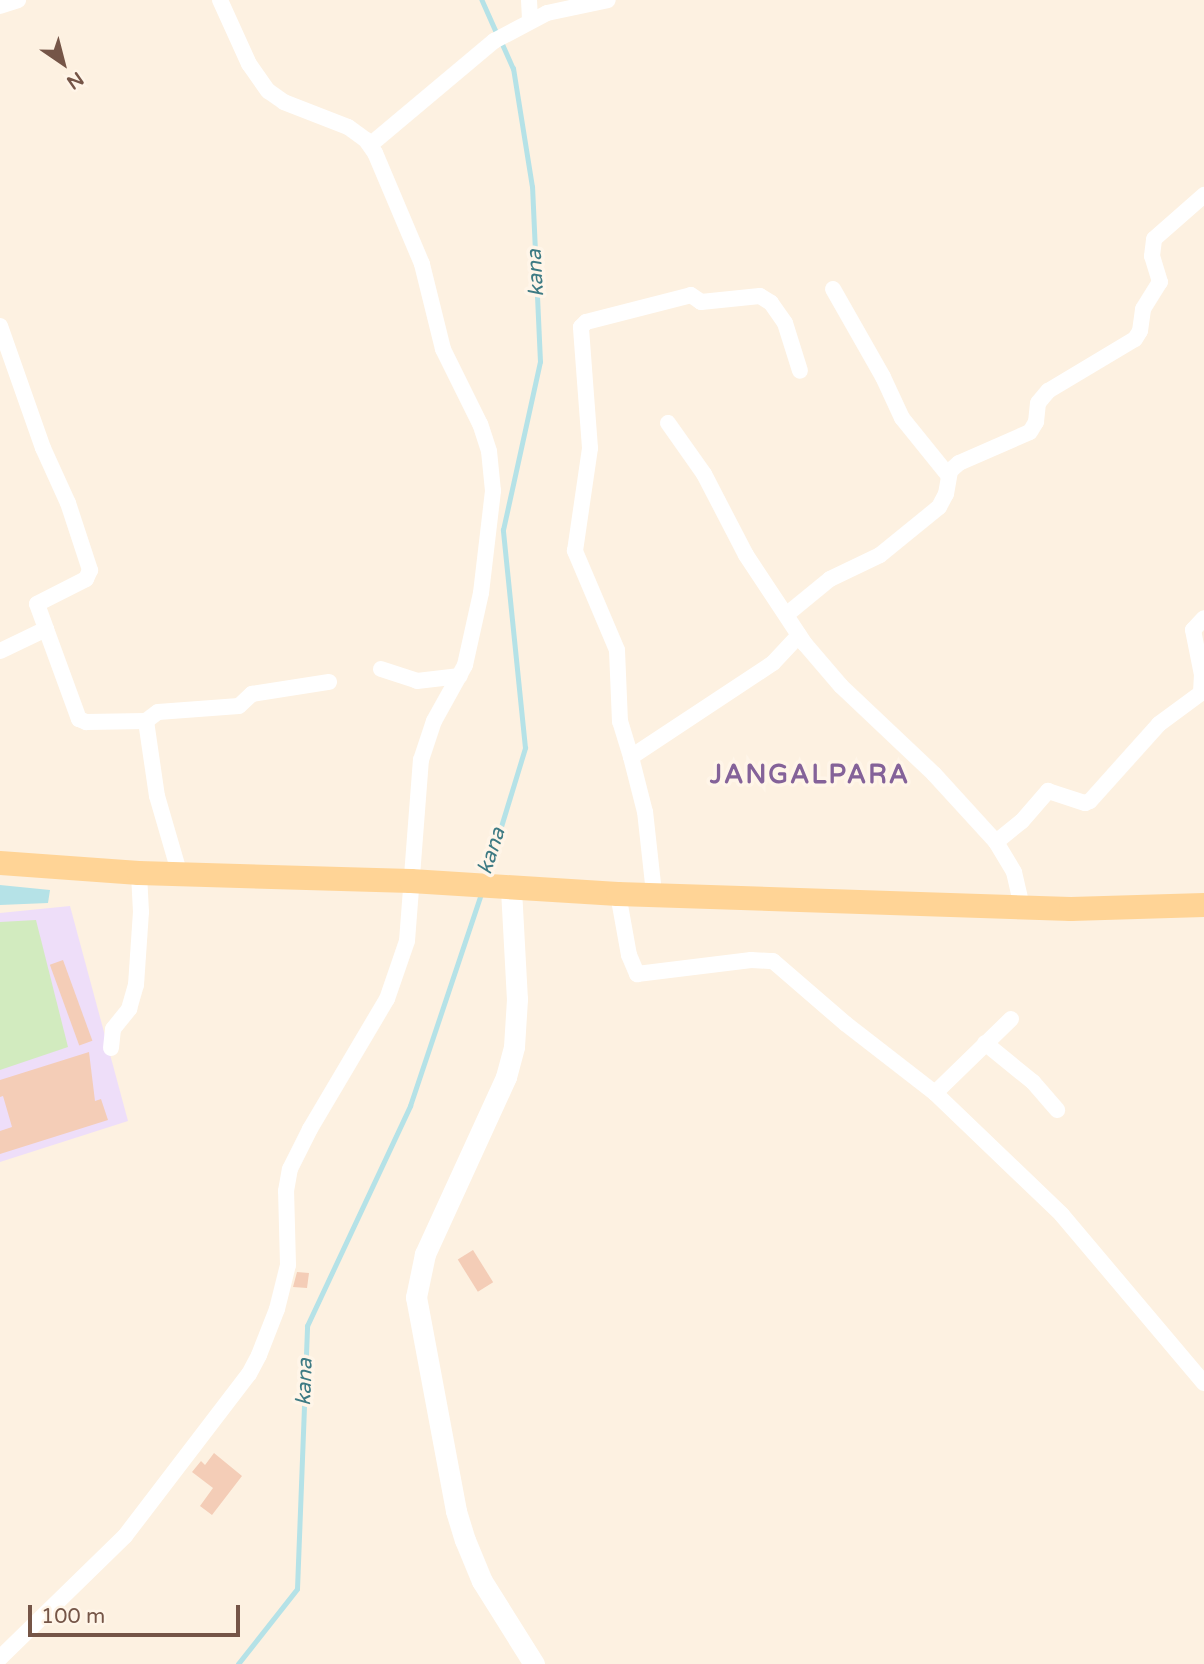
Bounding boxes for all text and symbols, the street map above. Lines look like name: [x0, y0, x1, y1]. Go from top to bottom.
north arrow: [28, 28, 98, 98]
text: N: [62, 67, 88, 94]
water label: kana: [522, 249, 550, 297]
district label: JANGALPARA: [711, 759, 909, 791]
water label: kana: [473, 824, 511, 878]
water label: kana: [292, 1358, 318, 1406]
scale bar: [32, 1590, 243, 1634]
text: 100 m: [41, 1604, 105, 1629]

